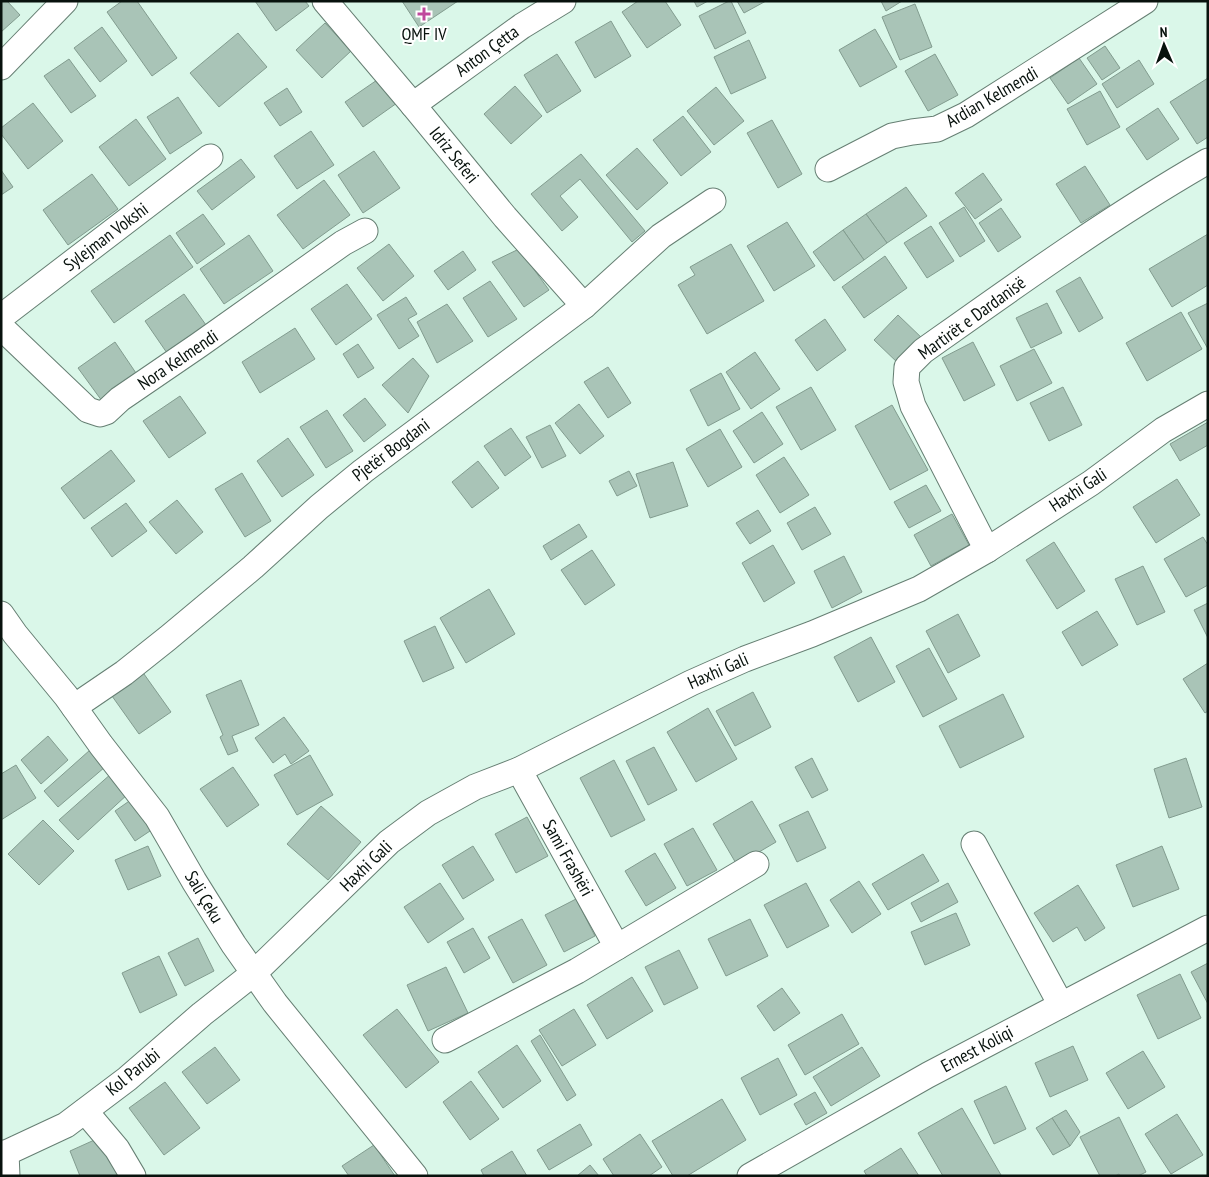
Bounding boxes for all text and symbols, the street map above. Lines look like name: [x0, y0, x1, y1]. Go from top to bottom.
marker: QMF IV: [417, 7, 431, 21]
street label: Anton Çetta: [450, 20, 523, 81]
north arrow: [1139, 20, 1189, 70]
place label: QMF IV: [401, 22, 447, 45]
text: N: [1159, 23, 1168, 41]
street label: Ardian Kelmendi: [942, 61, 1042, 132]
street label: Idriz Seferi: [424, 122, 484, 188]
street label: Sylejman Vokshi: [59, 197, 153, 276]
street label: Martirët e Dardanisë: [914, 271, 1030, 364]
street label: Nora Kelmendi: [133, 324, 222, 395]
street label: Pjetër Bogdani: [347, 413, 434, 486]
street label: Haxhi Gali: [1045, 462, 1111, 517]
street label: Haxhi Gali: [684, 647, 752, 694]
street label: Sami Frashëri: [538, 815, 599, 900]
street label: Haxhi Gali: [335, 835, 397, 896]
street label: Sali Çeku: [180, 866, 229, 927]
street label: Ernest Koliqi: [937, 1020, 1017, 1077]
street label: Kol Parubi: [101, 1043, 165, 1100]

